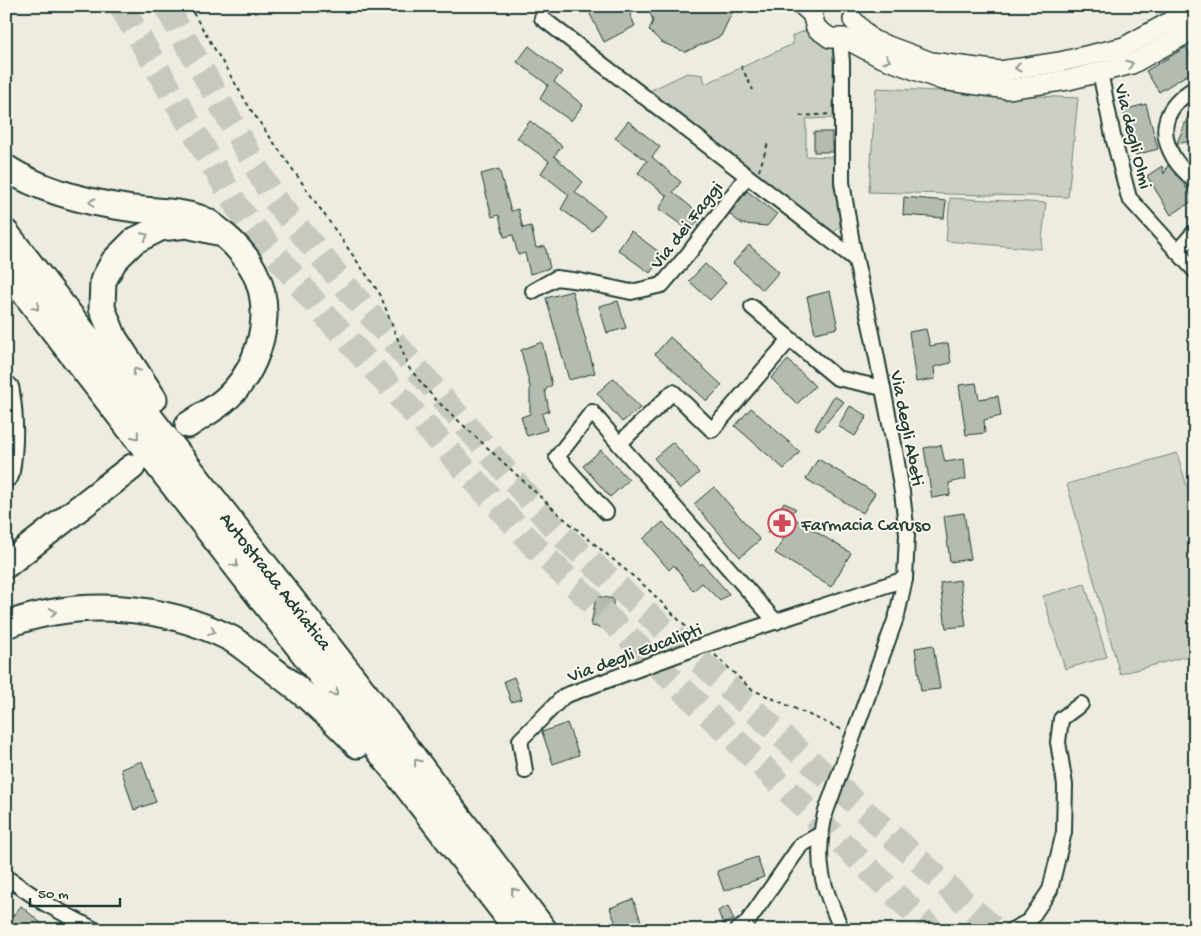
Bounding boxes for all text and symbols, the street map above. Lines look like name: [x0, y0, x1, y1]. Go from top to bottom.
one-way arrow: [883, 54, 891, 64]
one-way arrow: [1126, 59, 1134, 69]
one-way arrow: [1014, 63, 1023, 73]
street label: Via degli Olmi: [1107, 81, 1156, 192]
street label: Via dei Faggi: [646, 178, 729, 276]
one-way arrow: [87, 197, 96, 207]
one-way arrow: [140, 231, 149, 242]
one-way arrow: [30, 301, 39, 311]
one-way arrow: [132, 368, 142, 377]
street label: Via degli Abeti: [883, 368, 928, 488]
one-way arrow: [130, 430, 138, 439]
pharmacy icon: Farmacia Caruso: [767, 508, 797, 538]
street label: Autostrada Adriatica: [213, 509, 336, 657]
place label: Farmacia Caruso: [800, 515, 931, 538]
one-way arrow: [230, 558, 238, 567]
one-way arrow: [49, 608, 58, 618]
street label: Via degli Eucalipti: [564, 619, 706, 690]
one-way arrow: [207, 625, 216, 635]
one-way arrow: [329, 687, 337, 696]
one-way arrow: [414, 759, 422, 768]
scale bar: [30, 876, 120, 908]
text: 50 m: [38, 886, 69, 904]
one-way arrow: [511, 888, 520, 897]

